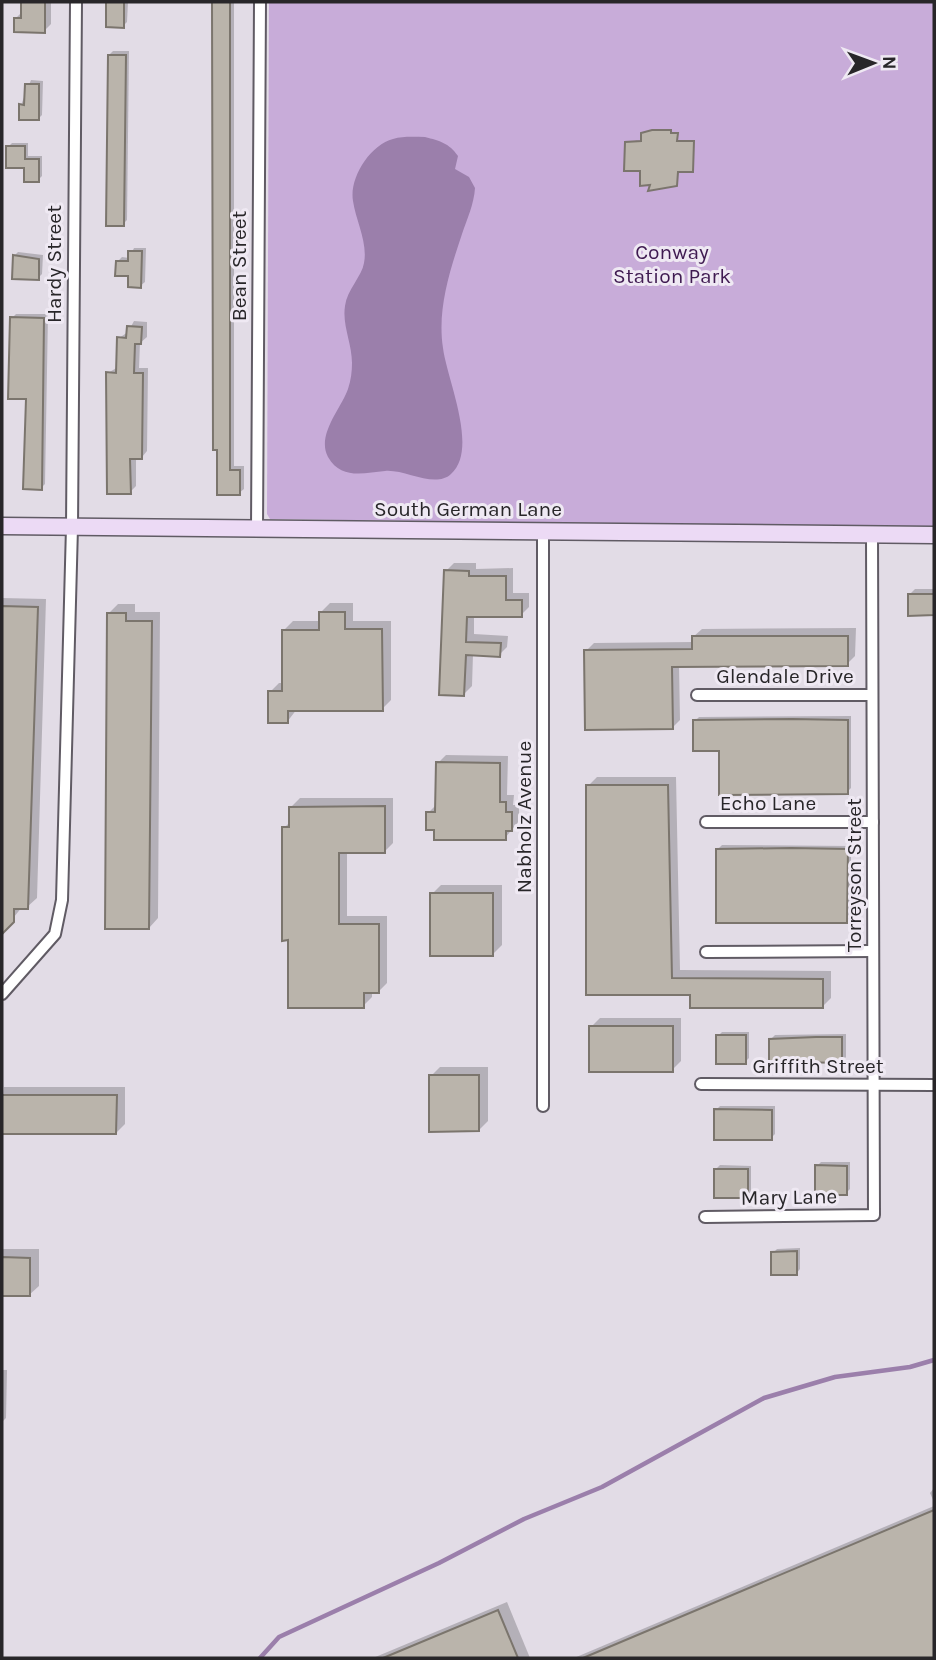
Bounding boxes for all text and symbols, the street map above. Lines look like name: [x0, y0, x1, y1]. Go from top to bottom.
north arrow: [838, 28, 908, 98]
text: N: [878, 56, 900, 70]
street label: Hardy Street: [42, 205, 66, 323]
street label: Bean Street: [227, 211, 251, 321]
park label: Conway Station Park: [613, 240, 731, 288]
street label: South German Lane: [374, 497, 562, 521]
street label: Glendale Drive: [716, 664, 854, 688]
street label: Nabholz Avenue: [512, 741, 536, 893]
street label: Echo Lane: [720, 791, 816, 815]
street label: Torreyson Street: [842, 798, 866, 952]
street label: Griffith Street: [752, 1054, 884, 1078]
street label: Mary Lane: [741, 1184, 837, 1210]

